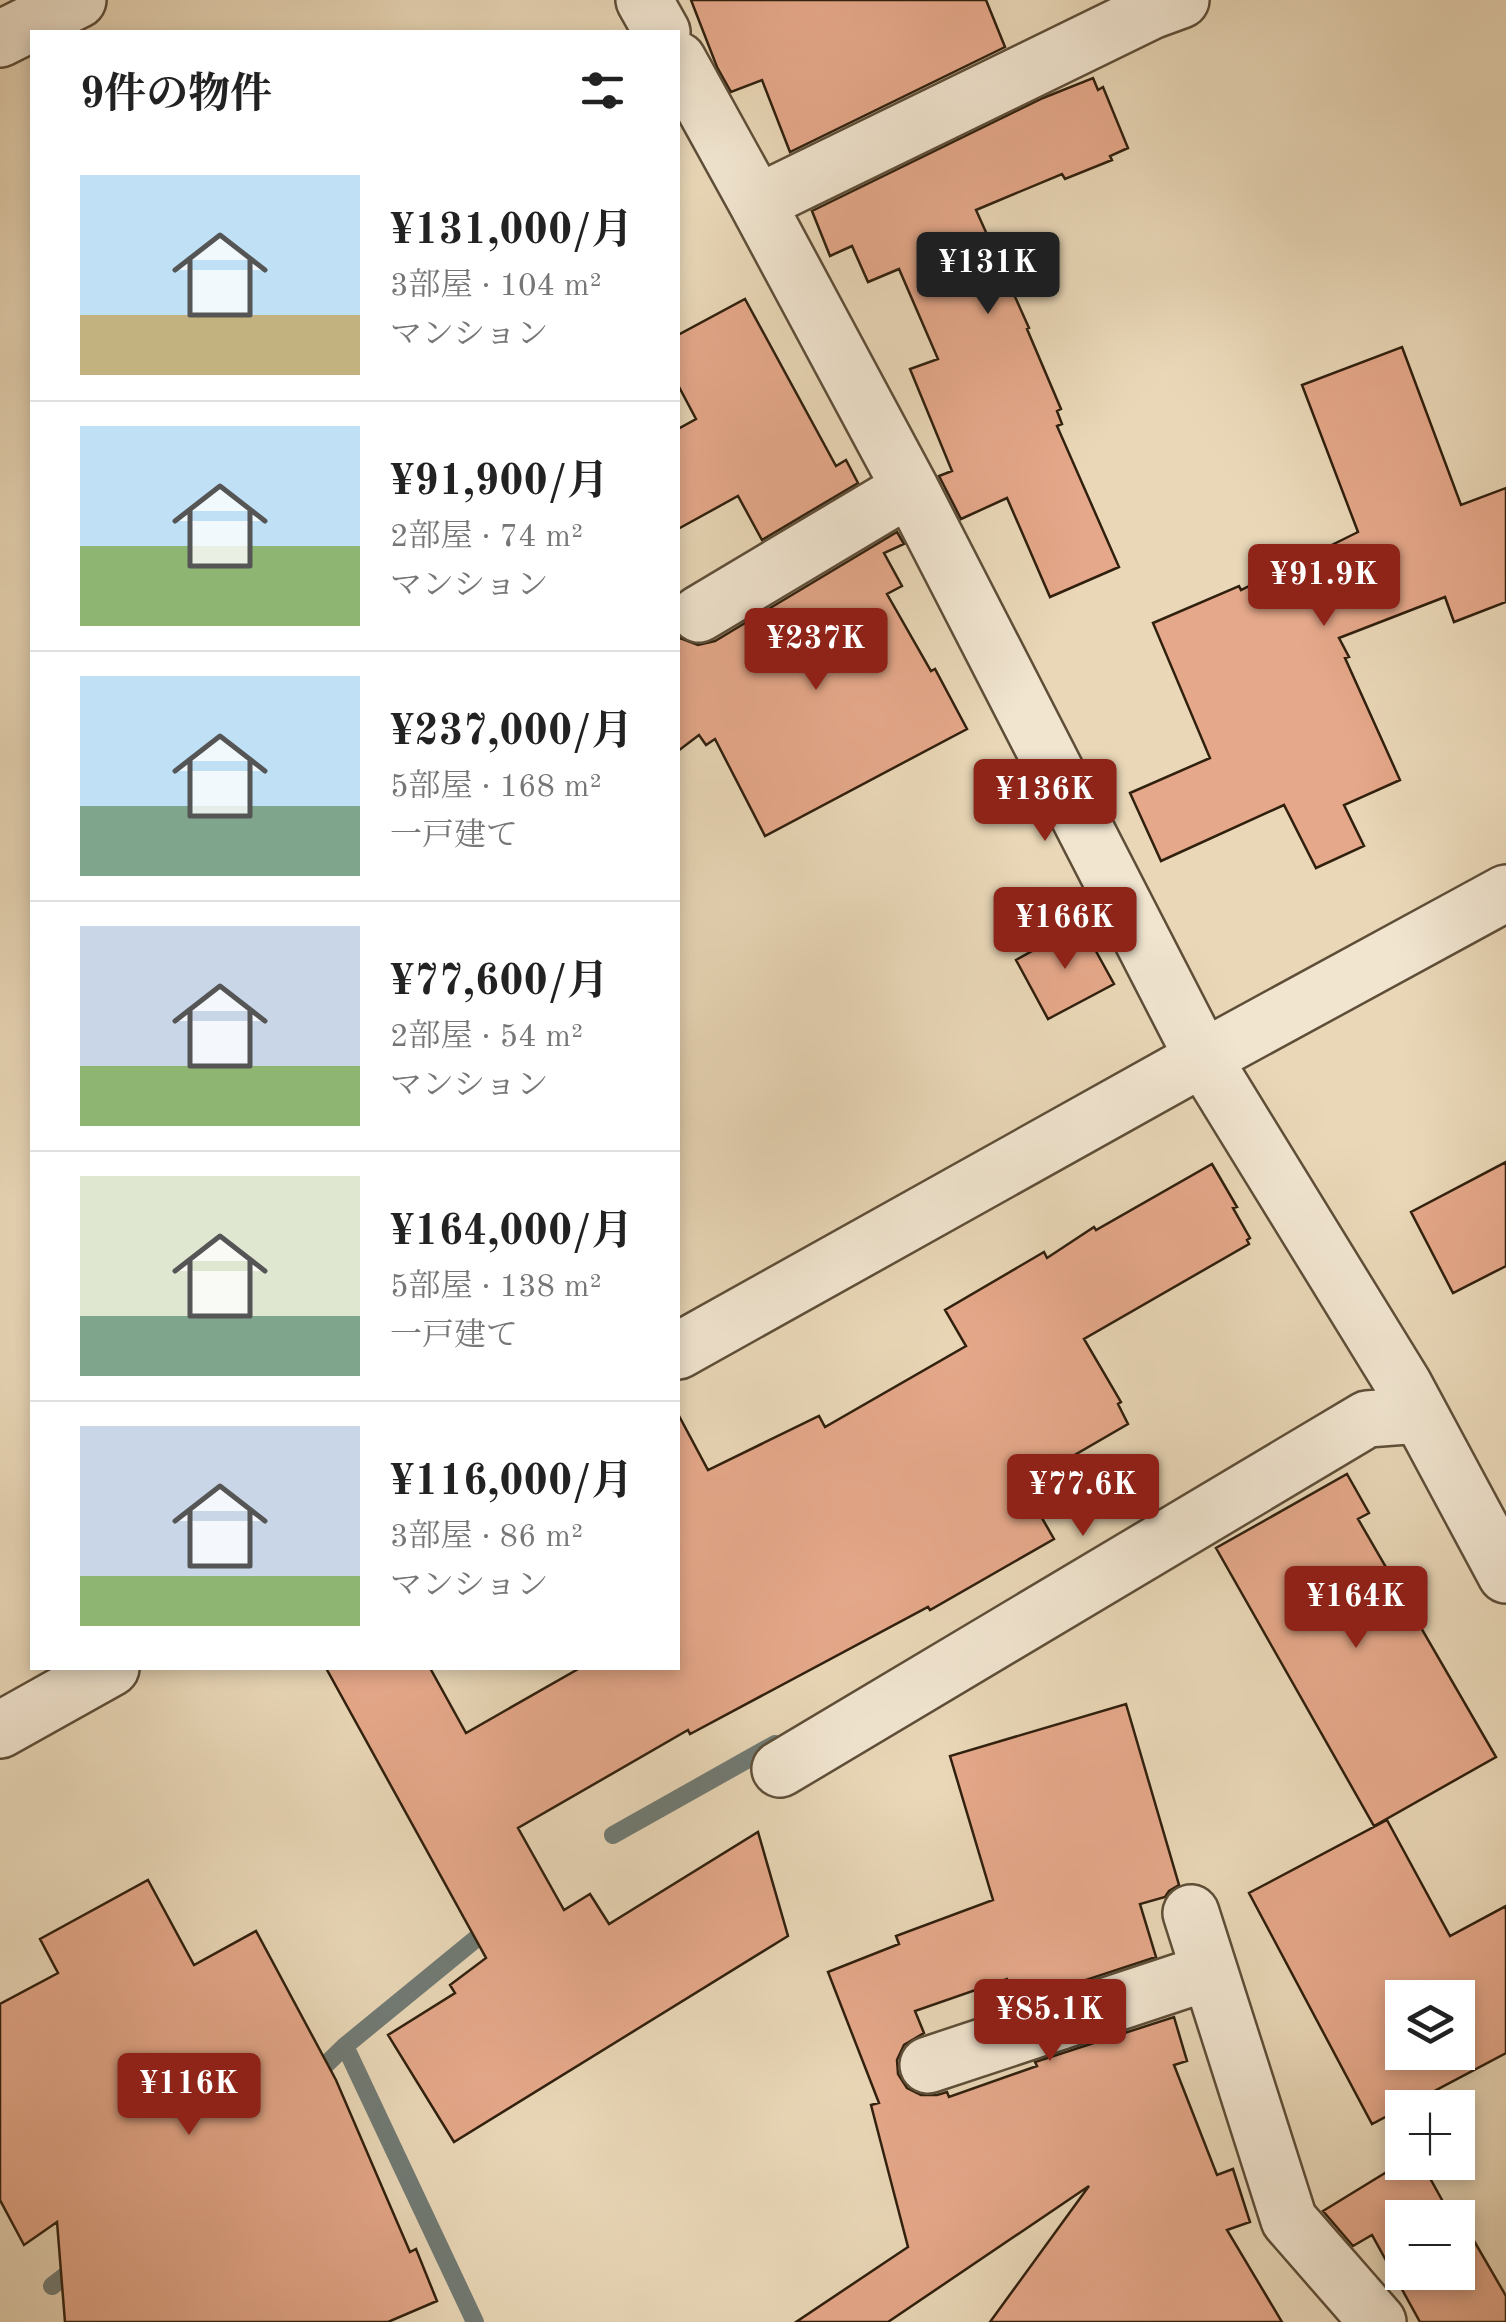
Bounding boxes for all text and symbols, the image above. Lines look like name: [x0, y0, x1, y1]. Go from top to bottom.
icon: filters: [575, 63, 630, 118]
text: 9件の物件: [80, 75, 272, 117]
text: ¥131,000/月: [390, 211, 633, 253]
icon: home: [160, 215, 280, 335]
pin: ¥131K: [918, 232, 1058, 317]
text: ¥131K: [939, 248, 1037, 280]
text: 3部屋 · 104 m²: [390, 271, 602, 303]
text: マンション: [390, 320, 549, 352]
text: ¥91,900/月: [390, 462, 609, 504]
icon: home: [160, 466, 280, 586]
text: 2部屋 · 74 m²: [390, 522, 583, 554]
pin: ¥91.9K: [1243, 544, 1405, 629]
text: ¥91.9K: [1270, 560, 1378, 592]
text: マンション: [390, 571, 549, 603]
pin: ¥237K: [746, 608, 886, 693]
text: ¥237K: [767, 624, 865, 656]
text: ¥237,000/月: [390, 712, 633, 754]
icon: home: [160, 716, 280, 836]
pin: ¥136K: [975, 759, 1115, 844]
text: 5部屋 · 168 m²: [390, 772, 602, 804]
text: ¥136K: [996, 775, 1094, 807]
text: 一戸建て: [390, 821, 518, 853]
pin: ¥166K: [995, 887, 1135, 972]
text: ¥166K: [1016, 903, 1114, 935]
text: ¥77,600/月: [390, 962, 609, 1004]
icon: home: [160, 966, 280, 1086]
text: 2部屋 · 54 m²: [390, 1022, 583, 1054]
text: マンション: [390, 1071, 549, 1103]
text: ¥164,000/月: [390, 1212, 633, 1254]
icon: home: [160, 1216, 280, 1336]
text: 5部屋 · 138 m²: [390, 1272, 602, 1304]
text: 一戸建て: [390, 1321, 518, 1353]
pin: ¥77.6K: [1002, 1454, 1164, 1539]
text: ¥116,000/月: [390, 1462, 633, 1504]
icon: home: [160, 1466, 280, 1586]
text: ¥77.6K: [1029, 1470, 1137, 1502]
text: 3部屋 · 86 m²: [390, 1522, 583, 1554]
pin: ¥164K: [1286, 1566, 1426, 1651]
text: マンション: [390, 1571, 549, 1603]
text: ¥164K: [1307, 1582, 1405, 1614]
pin: ¥85.1K: [969, 1979, 1131, 2064]
map controls: [1385, 1980, 1475, 2290]
button: layers: [1385, 1980, 1475, 2070]
text: ¥85.1K: [996, 1995, 1104, 2027]
pin: ¥116K: [119, 2053, 259, 2138]
text: ¥116K: [140, 2069, 238, 2101]
button: +: [1385, 2090, 1475, 2180]
button: −: [1385, 2200, 1475, 2290]

